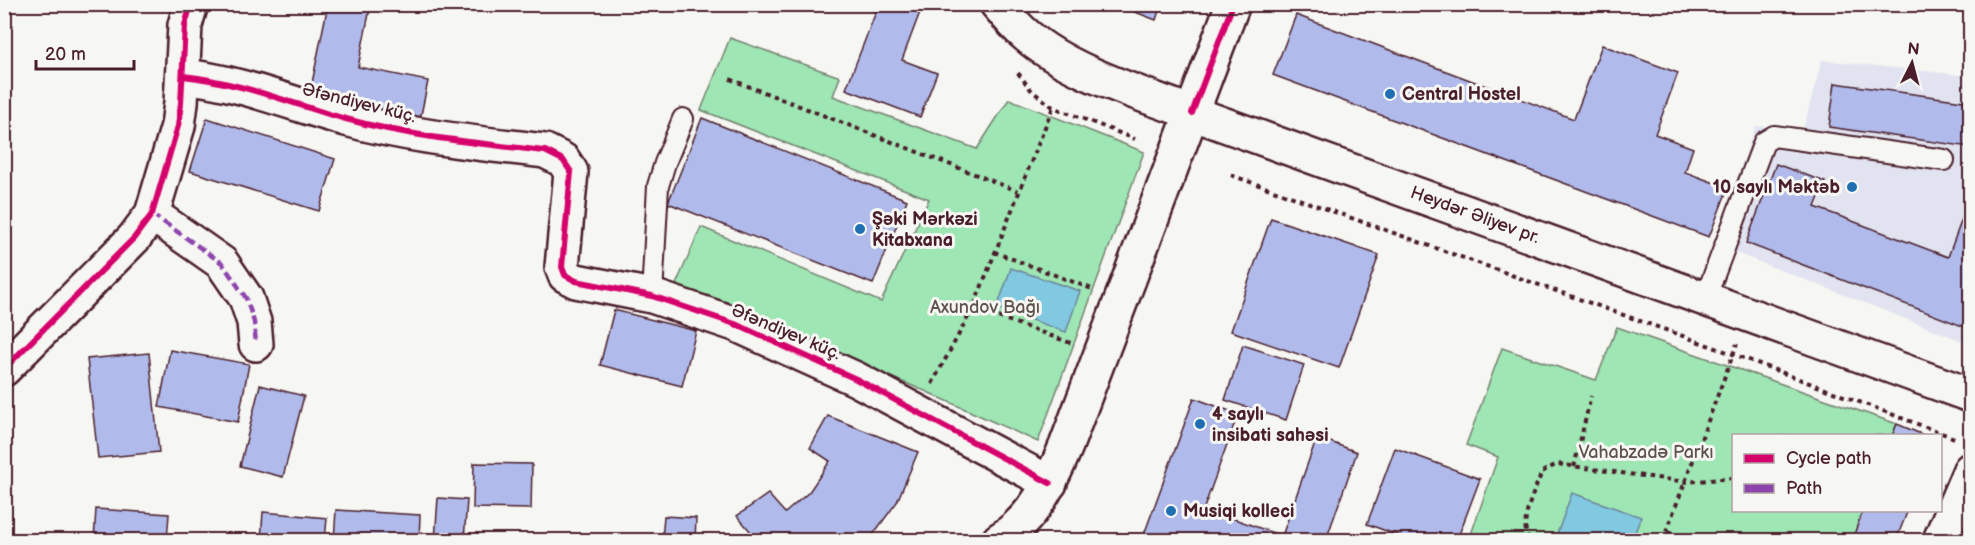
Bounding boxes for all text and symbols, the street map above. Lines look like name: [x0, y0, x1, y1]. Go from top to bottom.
scale bar: [36, 33, 134, 71]
north arrow: [1882, 33, 1942, 93]
text: N: [1906, 39, 1920, 60]
text: 20 m: [45, 44, 86, 65]
street label: Əfəndiyev küç.: [300, 79, 418, 127]
place label: Central Hostel: [1402, 84, 1521, 105]
marker: Central Hostel: [1383, 87, 1397, 101]
place label: 10 saylı Məktəb: [1712, 177, 1840, 198]
marker: 10 saylı Məktəb: [1845, 180, 1859, 194]
street label: Heydər Əliyev pr.: [1408, 182, 1542, 248]
place label: Şəki Mərkəzi Kitabxana: [872, 209, 978, 251]
marker: Şəki Mərkəzi Kitabxana: [853, 222, 867, 236]
park label: Axundov Bağı: [930, 297, 1040, 318]
street label: Əfəndiyev küç.: [728, 299, 844, 365]
place label: 4 saylı insibati sahəsi: [1212, 404, 1329, 446]
marker: 4 saylı insibati sahəsi: [1193, 417, 1207, 431]
legend: [1732, 434, 1942, 512]
park label: Vahabzadə Parkı: [1579, 442, 1713, 463]
text: Cycle path: [1786, 448, 1872, 469]
text: Path: [1786, 478, 1822, 499]
place label: Musiqi kolleci: [1183, 501, 1294, 522]
marker: Musiqi kolleci: [1164, 504, 1178, 518]

